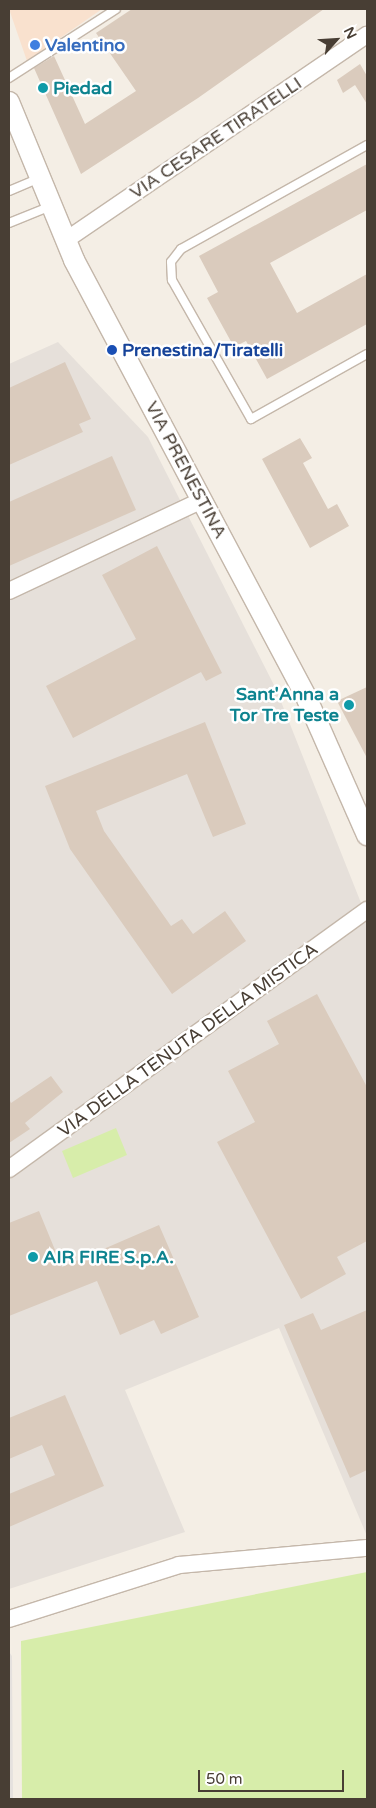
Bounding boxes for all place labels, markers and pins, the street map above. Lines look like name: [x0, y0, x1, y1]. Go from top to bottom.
place label: Valentino: [45, 34, 125, 56]
marker: Valentino: [29, 39, 41, 51]
place label: Piedad: [53, 77, 112, 99]
marker: Piedad: [37, 82, 49, 94]
place label: Prenestina/Tiratelli: [122, 339, 283, 361]
marker: Prenestina/Tiratelli: [106, 344, 118, 356]
place label: Sant'Anna a Tor Tre Teste: [230, 684, 339, 726]
marker: Sant'Anna a Tor Tre Teste: [343, 699, 355, 711]
place label: AIR FIRE S.p.A.: [43, 1246, 174, 1268]
marker: AIR FIRE S.p.A.: [27, 1251, 39, 1263]

